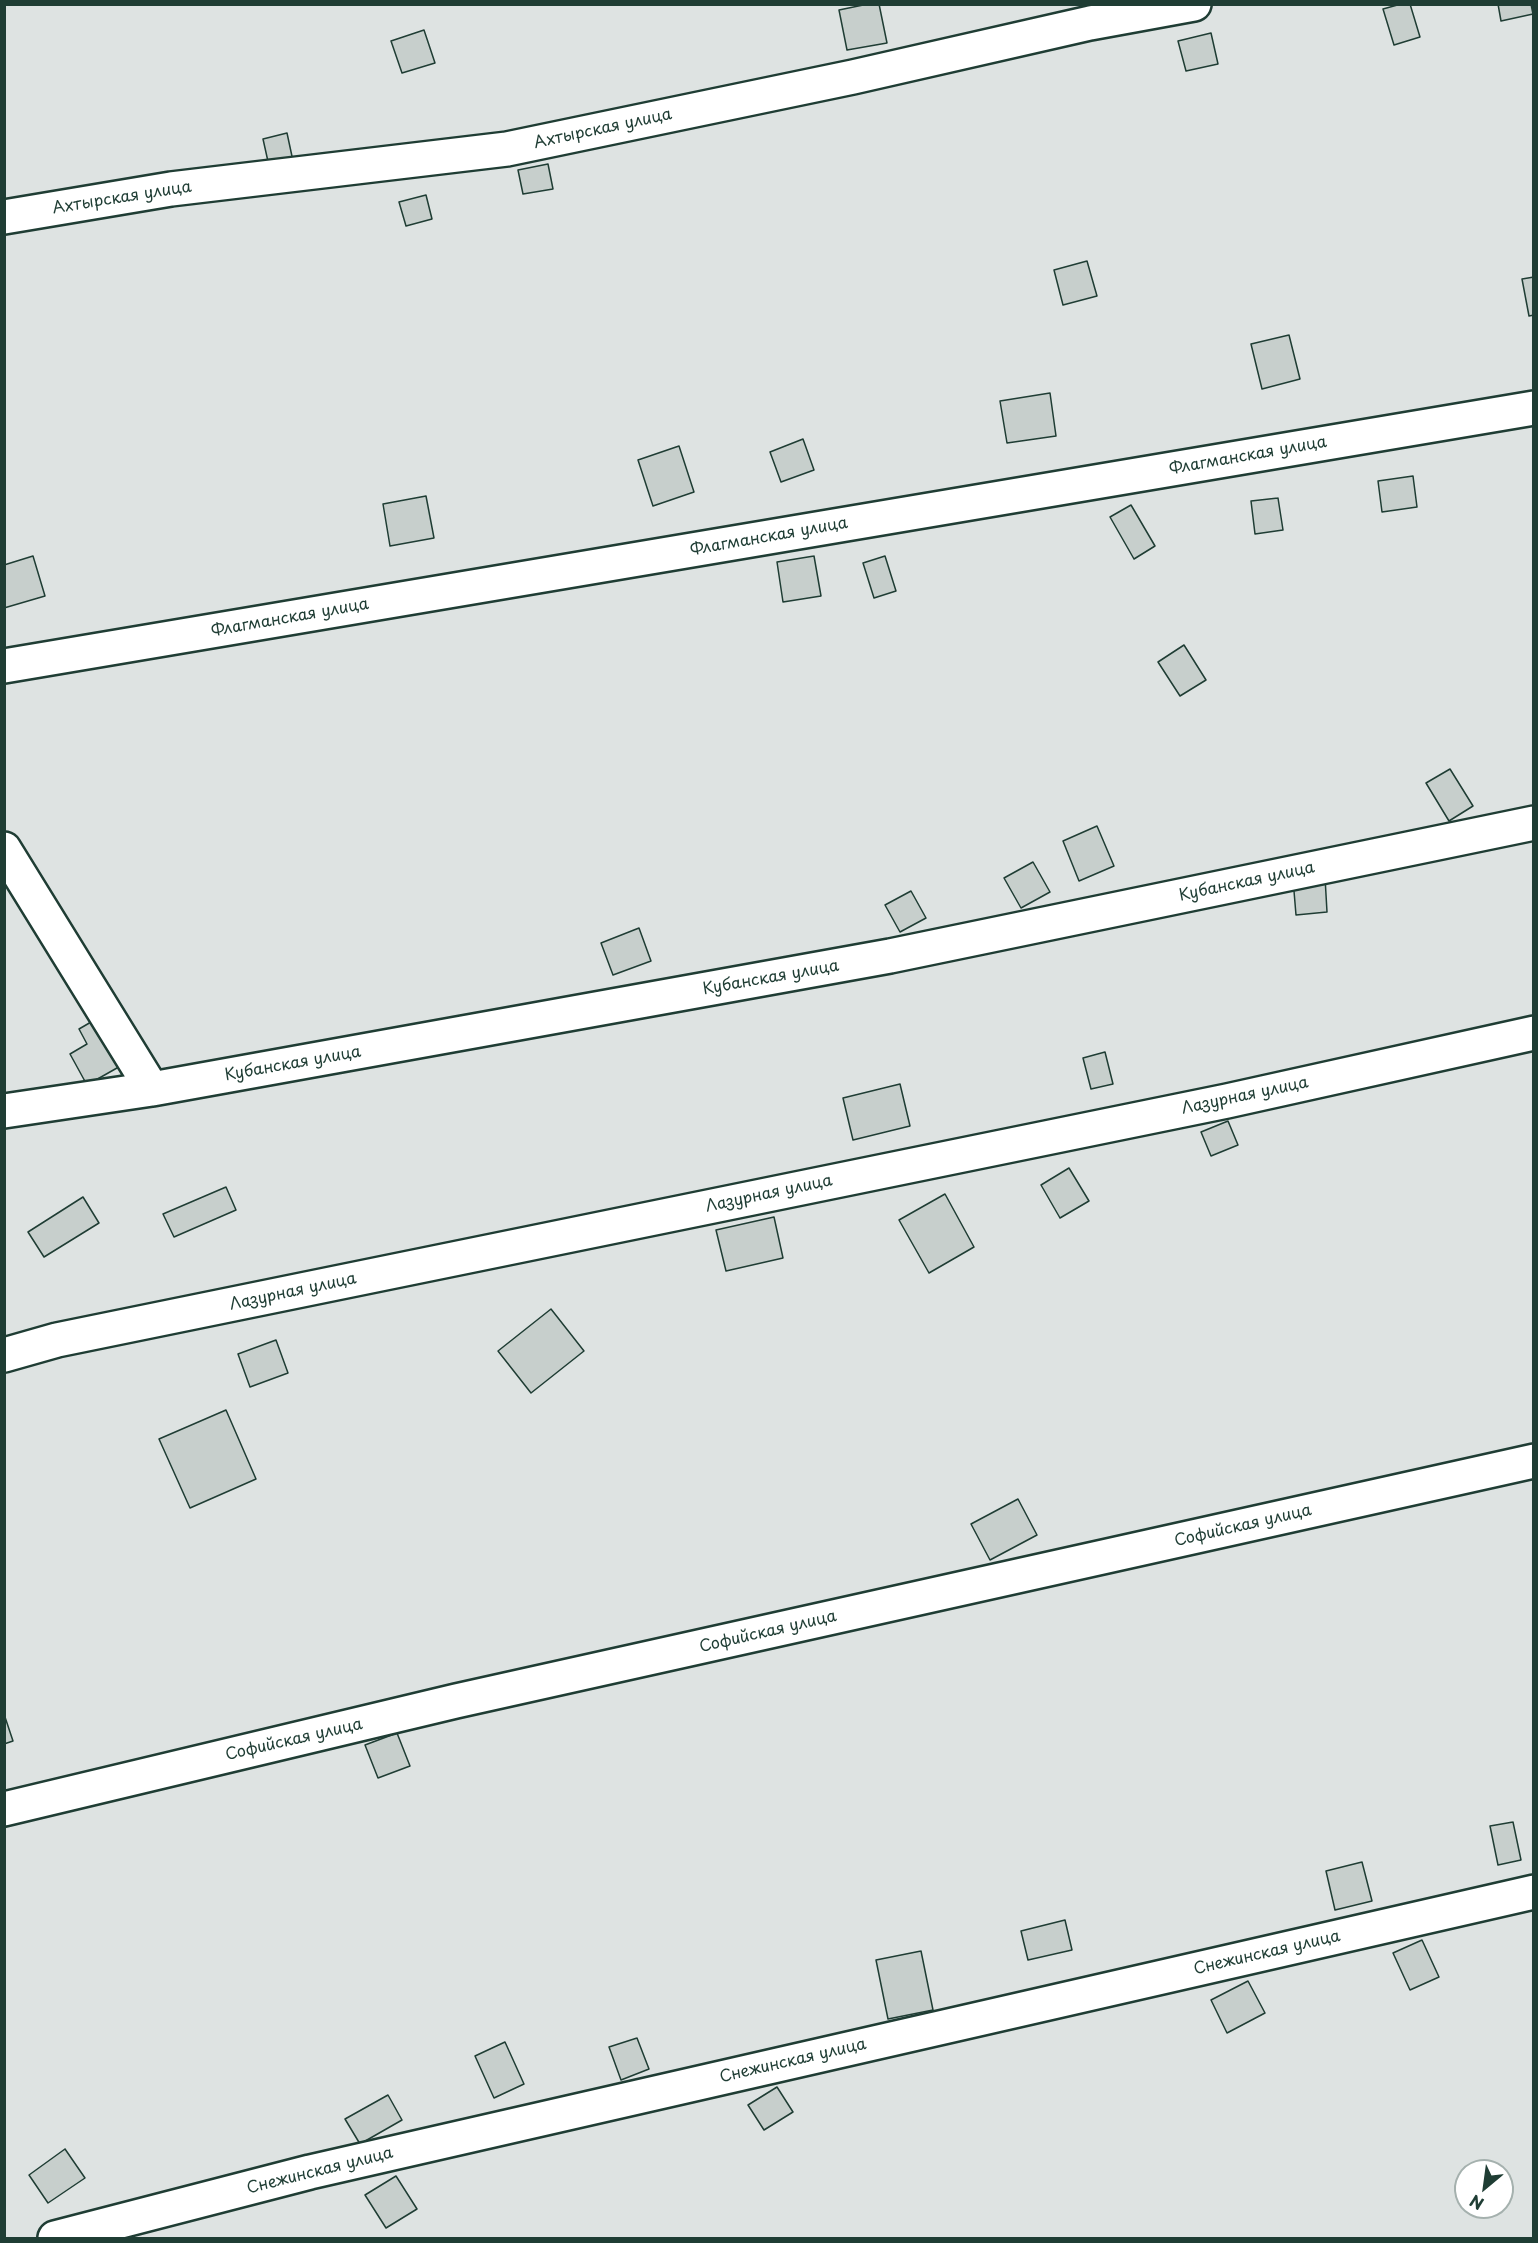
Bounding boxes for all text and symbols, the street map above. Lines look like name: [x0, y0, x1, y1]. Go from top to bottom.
street label: Ахтырская улица: [532, 105, 674, 153]
street label: Ахтырская улица: [51, 178, 193, 218]
street label: Флагманская улица: [1168, 433, 1328, 479]
street label: Флагманская улица: [689, 514, 849, 560]
street label: Флагманская улица: [210, 595, 370, 641]
street label: Кубанская улица: [1177, 858, 1317, 906]
street label: Кубанская улица: [701, 957, 841, 999]
street label: Кубанская улица: [223, 1043, 363, 1085]
street label: Лазурная улица: [1180, 1073, 1310, 1119]
street label: Лазурная улица: [704, 1171, 834, 1217]
street label: Лазурная улица: [228, 1269, 358, 1315]
street label: Софийская улица: [1173, 1501, 1313, 1551]
street label: Софийская улица: [698, 1607, 838, 1657]
street label: Софийская улица: [224, 1715, 364, 1765]
street label: Снежинская улица: [1192, 1927, 1342, 1979]
street label: Снежинская улица: [718, 2035, 868, 2087]
street label: Снежинская улица: [245, 2144, 395, 2198]
north arrow: [1454, 2159, 1514, 2219]
text: N: [1465, 2189, 1488, 2217]

